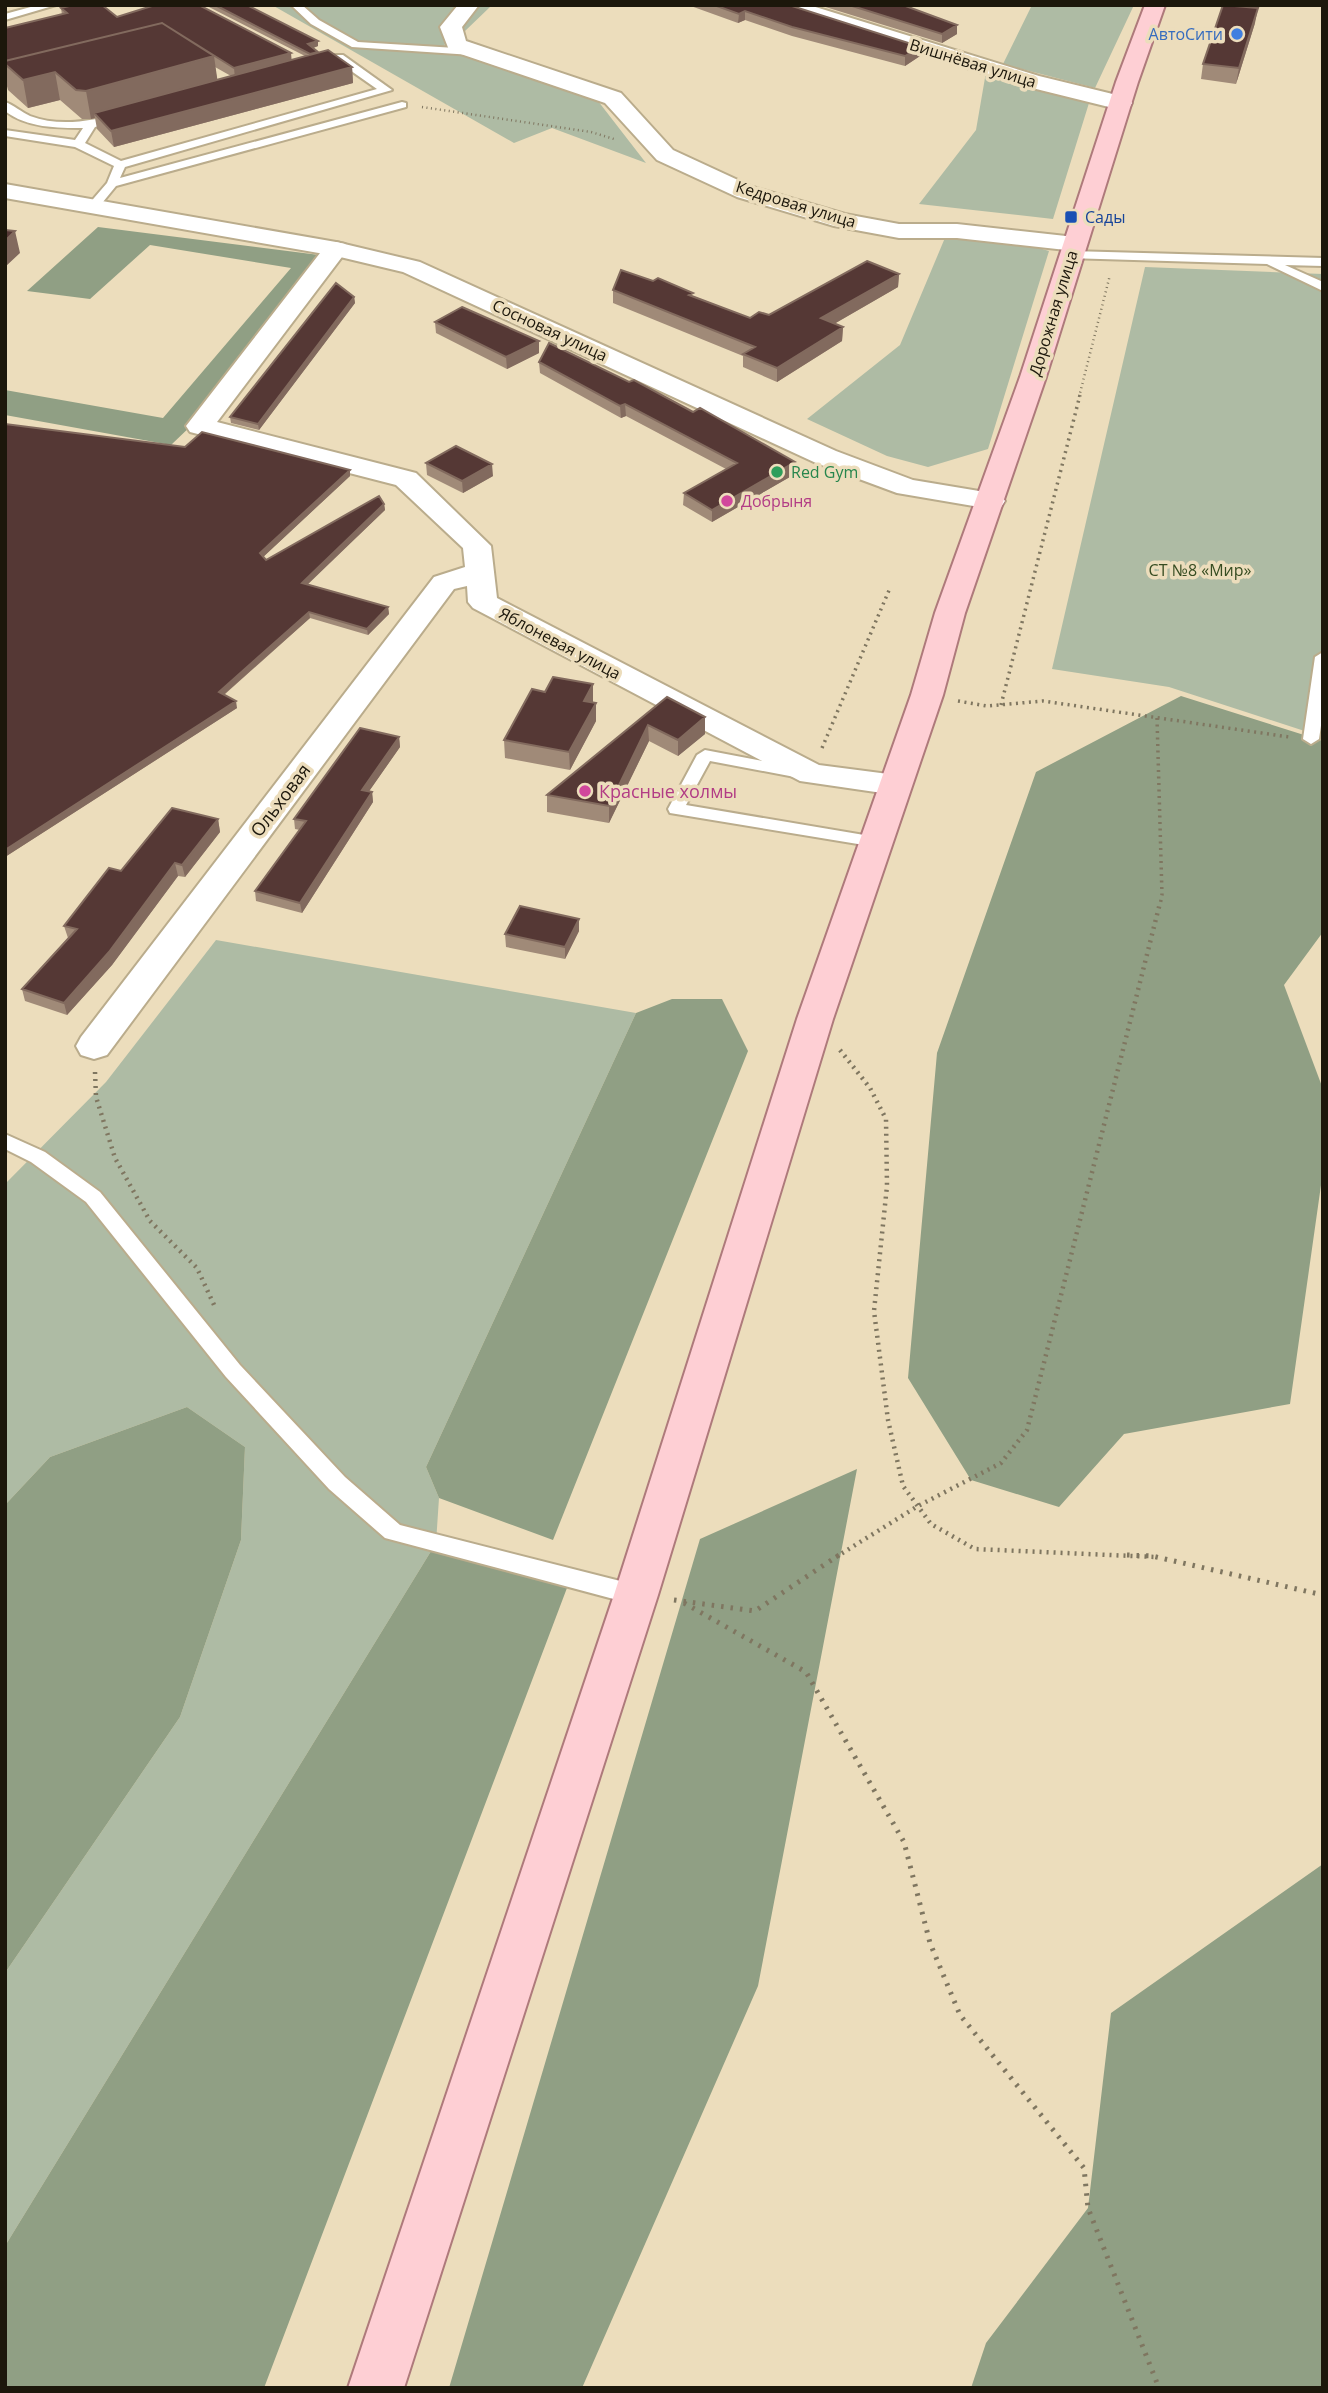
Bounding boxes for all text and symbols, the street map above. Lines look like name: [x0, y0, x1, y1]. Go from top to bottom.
place label: АвтоСити: [1149, 23, 1223, 45]
marker: АвтоСити: [1229, 26, 1245, 42]
street label: Вишнёвая улица: [907, 33, 1039, 93]
street label: Кедровая улица: [733, 175, 859, 233]
place label: Сады: [1085, 206, 1125, 228]
marker: Сады: [1063, 209, 1079, 225]
street label: Дорожная улица: [1023, 248, 1083, 378]
street label: Сосновая улица: [489, 294, 611, 366]
place label: Red Gym: [791, 461, 858, 483]
marker: Red Gym: [769, 464, 785, 480]
place label: Добрыня: [741, 490, 812, 512]
marker: Добрыня: [719, 493, 735, 509]
park label: СТ №8 «Мир»: [1149, 559, 1252, 581]
street label: Яблоневая улица: [495, 602, 625, 684]
street label: Ольховая: [245, 759, 315, 841]
place label: Красные холмы: [599, 779, 737, 803]
marker: Красные холмы: [577, 783, 593, 799]

